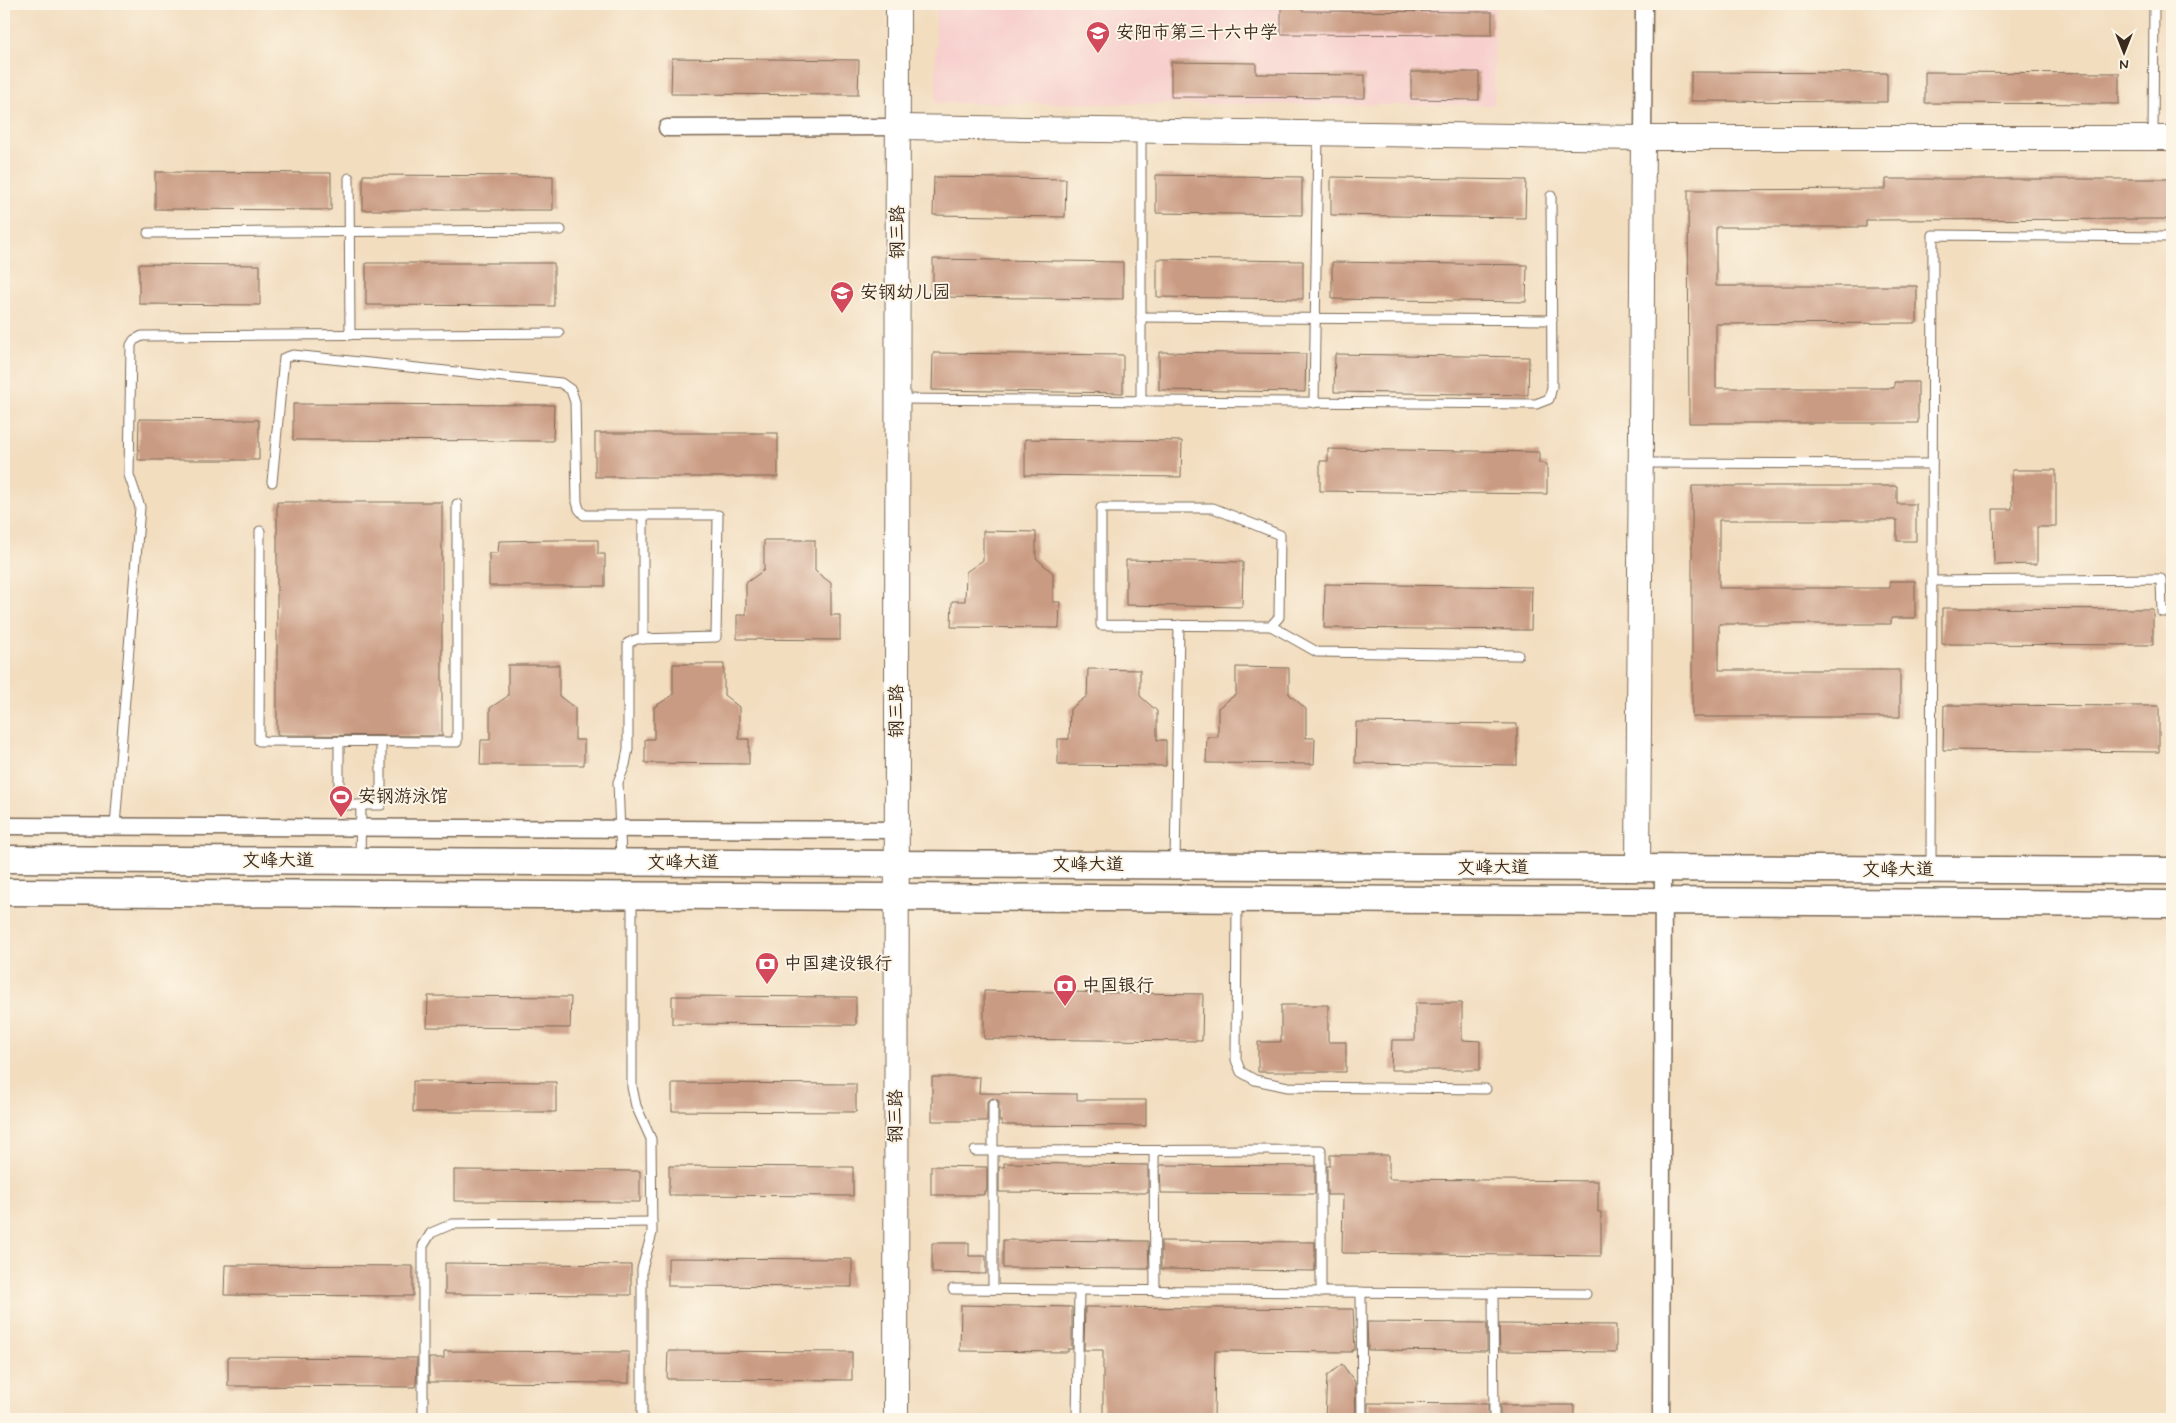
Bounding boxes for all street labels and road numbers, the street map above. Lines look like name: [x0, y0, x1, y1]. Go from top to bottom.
street label: 钢三路: [886, 205, 910, 259]
street label: 钢三路: [885, 684, 909, 738]
street label: 文峰大道: [242, 849, 314, 873]
street label: 文峰大道: [647, 851, 719, 875]
street label: 文峰大道: [1052, 853, 1124, 877]
street label: 文峰大道: [1457, 856, 1529, 880]
street label: 文峰大道: [1862, 858, 1934, 882]
street label: 钢三路: [884, 1089, 908, 1143]

